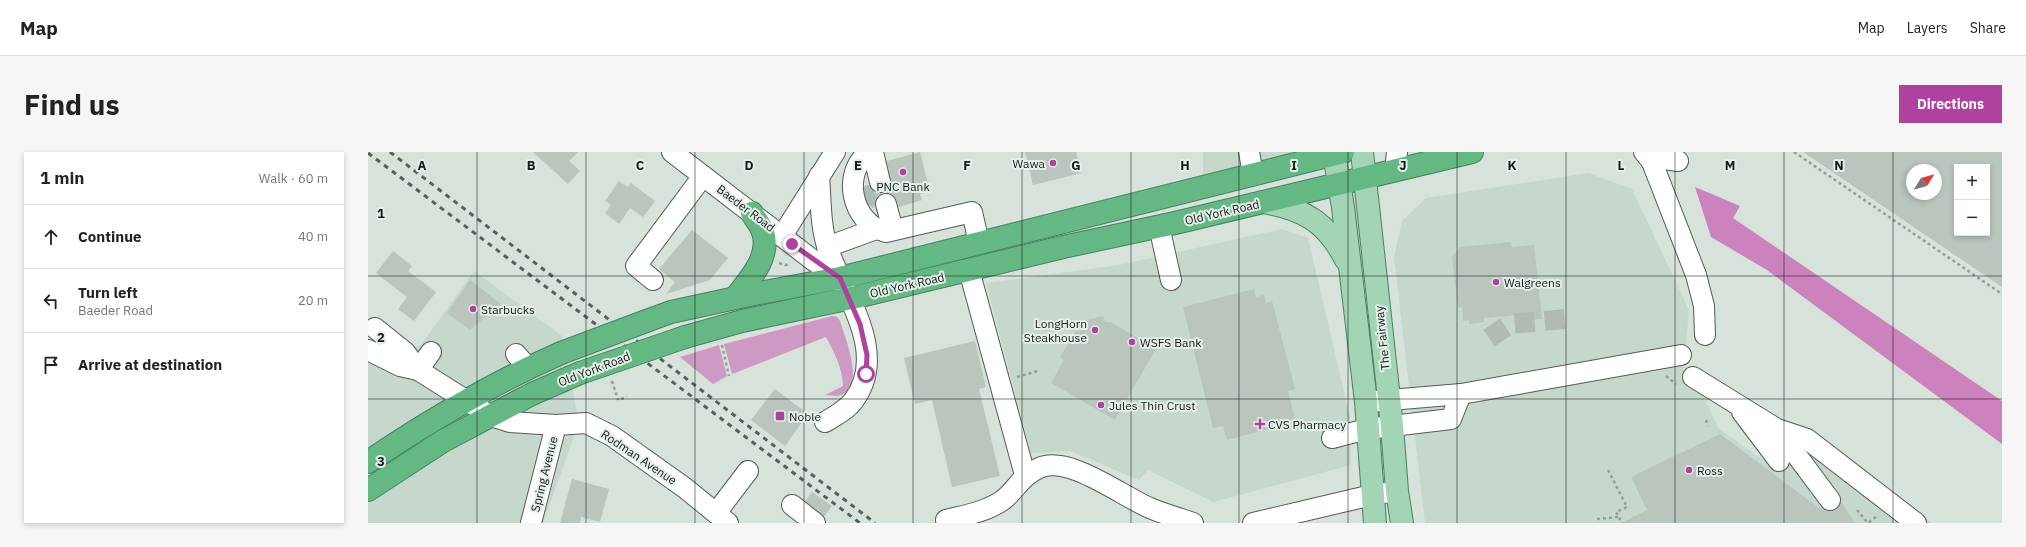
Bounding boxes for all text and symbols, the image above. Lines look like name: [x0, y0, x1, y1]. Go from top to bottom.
text: Map: [20, 16, 58, 40]
text: Map: [1858, 19, 1885, 37]
text: Layers: [1907, 19, 1948, 37]
text: Share: [1970, 19, 2006, 37]
button: Directions: [1899, 85, 2002, 123]
text: Find us: [24, 86, 120, 123]
place label: Wawa: [1013, 156, 1046, 171]
text: A: [418, 157, 427, 174]
text: B: [527, 157, 536, 174]
text: C: [636, 157, 645, 174]
text: D: [744, 157, 754, 174]
text: E: [854, 157, 862, 174]
text: F: [963, 157, 971, 174]
text: G: [1071, 157, 1081, 174]
text: H: [1180, 157, 1190, 174]
text: I: [1291, 157, 1297, 174]
text: J: [1399, 157, 1407, 174]
text: K: [1507, 157, 1517, 174]
text: L: [1618, 157, 1625, 174]
text: M: [1725, 157, 1735, 174]
text: N: [1834, 157, 1844, 174]
marker: Wawa: [1048, 158, 1058, 168]
north arrow: [1906, 164, 1942, 200]
map controls: [1954, 164, 1990, 236]
button: +: [1954, 164, 1990, 200]
text: 1 min: [40, 167, 84, 189]
marker: PNC Bank: [898, 167, 908, 177]
text: Walk · 60 m: [259, 170, 328, 187]
place label: PNC Bank: [876, 179, 930, 194]
street label: Baeder Road: [714, 181, 778, 235]
street label: Old York Road: [1183, 196, 1261, 228]
button: −: [1954, 200, 1990, 236]
text: 1: [377, 205, 385, 222]
icon: ahead: [40, 226, 62, 248]
text: Continue: [78, 227, 142, 246]
text: 40 m: [298, 228, 328, 245]
route end: [783, 235, 801, 253]
street label: Old York Road: [868, 269, 946, 301]
place label: Walgreens: [1504, 275, 1561, 290]
marker: Walgreens: [1491, 277, 1501, 287]
text: Turn left: [78, 283, 138, 302]
icon: left: [40, 290, 62, 312]
text: 20 m: [298, 292, 328, 309]
text: Baeder Road: [78, 302, 153, 319]
place label: Starbucks: [481, 302, 535, 317]
marker: Starbucks: [468, 304, 478, 314]
street label: The Fairway: [1371, 305, 1393, 371]
place label: LongHorn Steakhouse: [1024, 316, 1087, 345]
marker: LongHorn Steakhouse: [1090, 325, 1100, 335]
text: 2: [377, 329, 385, 346]
place label: WSFS Bank: [1140, 335, 1202, 350]
marker: WSFS Bank: [1127, 337, 1137, 347]
street label: Old York Road: [556, 348, 632, 390]
icon: arrive: [40, 354, 62, 376]
text: Arrive at destination: [78, 355, 222, 374]
route start: [857, 365, 875, 383]
place label: Jules Thin Crust: [1109, 398, 1195, 413]
marker: Jules Thin Crust: [1096, 400, 1106, 410]
place label: Noble: [789, 409, 821, 424]
marker: Noble: [774, 410, 786, 422]
place label: CVS Pharmacy: [1268, 417, 1346, 432]
marker: CVS Pharmacy: [1255, 419, 1265, 429]
street label: Rodman Avenue: [598, 426, 680, 488]
street label: Spring Avenue: [527, 434, 561, 513]
text: 3: [377, 453, 385, 470]
place label: Ross: [1697, 463, 1723, 478]
marker: Ross: [1684, 465, 1694, 475]

